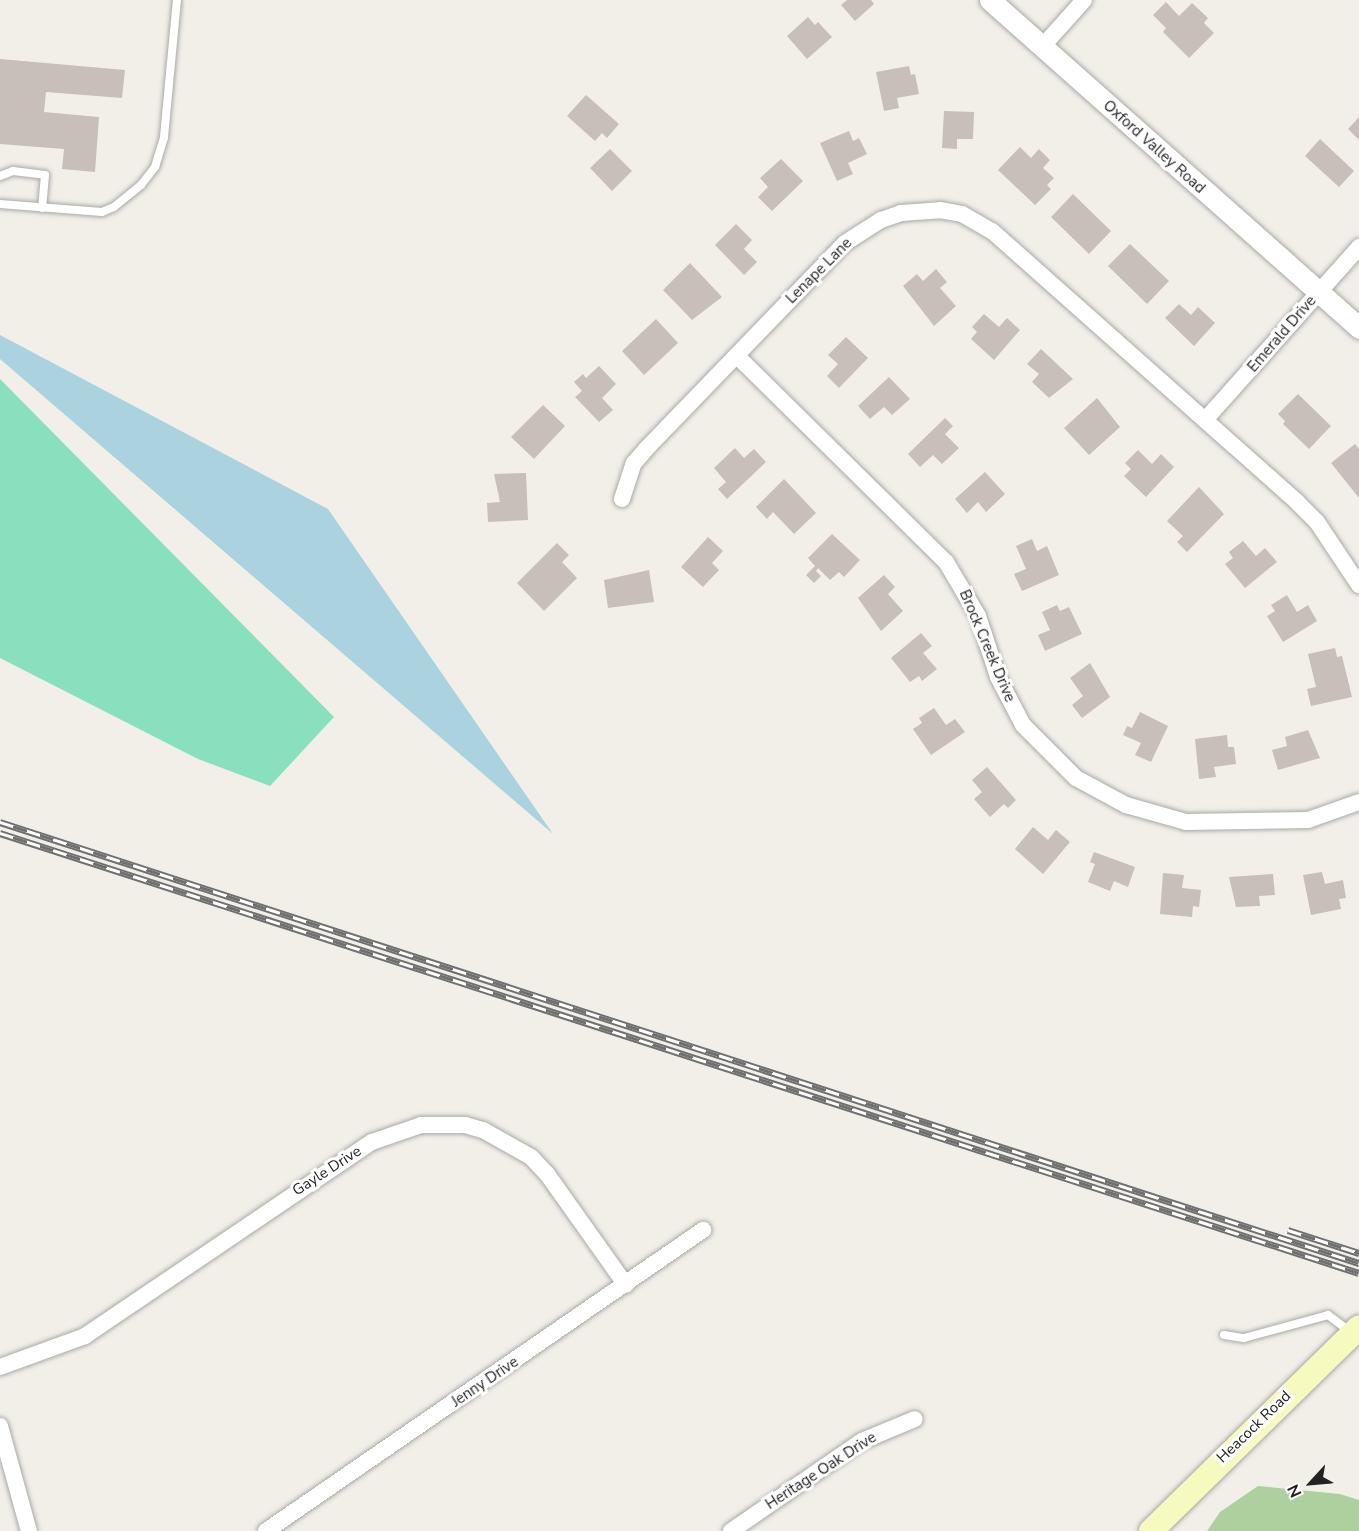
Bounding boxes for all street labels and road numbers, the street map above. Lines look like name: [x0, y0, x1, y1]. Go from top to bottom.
street label: Oxford Valley Road: [1099, 96, 1209, 198]
street label: Lenape Lane: [782, 234, 856, 308]
street label: Emerald Drive: [1244, 292, 1320, 376]
street label: Brock Creek Drive: [955, 587, 1019, 705]
street label: Gayle Drive: [289, 1142, 365, 1200]
street label: Jenny Drive: [448, 1353, 522, 1411]
street label: Heacock Road: [1213, 1387, 1295, 1467]
street label: Heritage Oak Drive: [762, 1428, 880, 1514]

